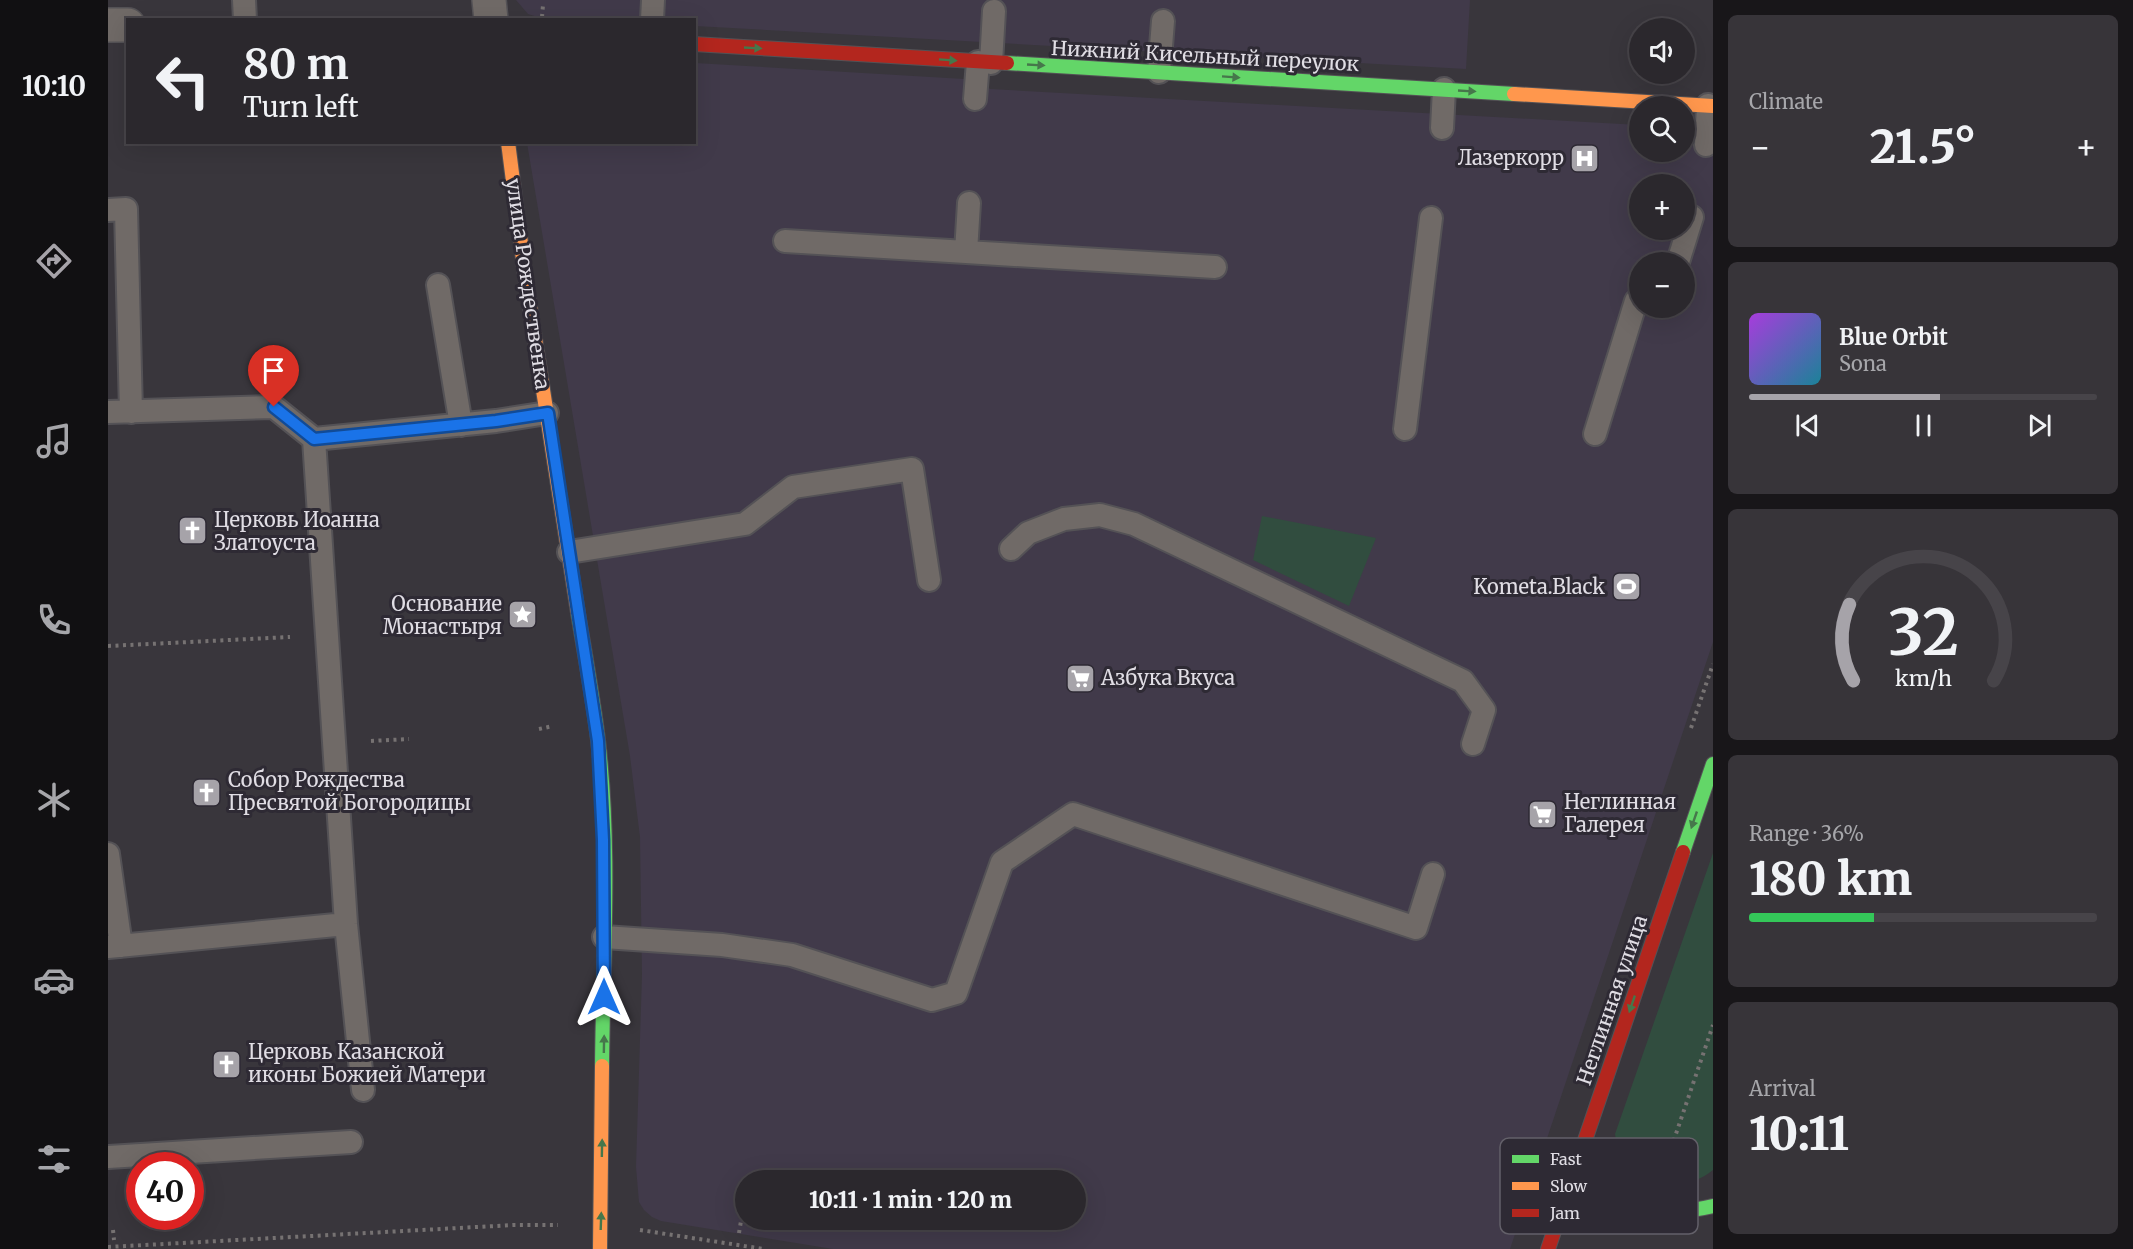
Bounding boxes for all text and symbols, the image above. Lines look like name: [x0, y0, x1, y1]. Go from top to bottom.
map controls: [1629, 18, 1695, 318]
button: sound: [1629, 18, 1695, 84]
street label: Нижний Кисельный переулок: [1050, 35, 1360, 76]
text: 80 m: [243, 38, 349, 90]
icon: left: [144, 42, 222, 120]
one-way arrow: [743, 43, 762, 52]
one-way arrow: [938, 55, 957, 64]
one-way arrow: [1027, 61, 1046, 70]
text: 10:10: [22, 69, 86, 103]
one-way arrow: [1221, 72, 1240, 81]
one-way arrow: [1458, 86, 1477, 96]
text: Climate: [1749, 89, 1823, 114]
text: Turn left: [243, 90, 358, 124]
button: search: [1629, 96, 1695, 162]
text: 21.5°: [1870, 119, 1976, 175]
text: −: [1749, 127, 1771, 168]
text: +: [2075, 127, 2097, 168]
hospital icon: Лазеркорр: [1569, 142, 1601, 174]
place label: Лазеркорр: [1458, 145, 1564, 170]
button: +: [1629, 174, 1695, 240]
street label: улица Рождественка: [501, 177, 556, 391]
icon: directions: [33, 240, 75, 282]
button: −: [1629, 252, 1695, 318]
text: Blue Orbit: [1839, 323, 1948, 351]
pin: [248, 345, 299, 407]
text: Sona: [1839, 351, 1887, 376]
icon: arrive: [257, 354, 290, 387]
icon: previous: [1791, 409, 1824, 442]
icon: pause: [1907, 409, 1940, 442]
icon: next: [2023, 409, 2056, 442]
icon: music: [33, 420, 75, 462]
place label: Церковь Иоанна Златоуста: [214, 507, 380, 555]
church icon: Церковь Иоанна Златоуста: [177, 515, 209, 547]
sports icon: Kometa.Black: [1610, 571, 1642, 603]
place label: Kometa.Black: [1473, 574, 1605, 599]
place label: Основание Монастыря: [383, 591, 502, 639]
text: 32: [1888, 595, 1958, 673]
icon: phone: [33, 599, 75, 641]
place icon: Основание Монастыря: [507, 599, 539, 631]
supermarket icon: Азбука Вкуса: [1064, 662, 1096, 694]
place label: Азбука Вкуса: [1100, 665, 1235, 690]
text: km/h: [1895, 666, 1951, 693]
place label: Собор Рождества Пресвятой Богородицы: [228, 767, 471, 815]
church icon: Собор Рождества Пресвятой Богородицы: [191, 776, 223, 808]
icon: climate: [33, 779, 75, 821]
place label: Неглинная Галерея: [1564, 789, 1676, 837]
supermarket icon: Неглинная Галерея: [1527, 798, 1559, 830]
one-way arrow: [1689, 811, 1699, 829]
text: Range · 36%: [1749, 821, 1864, 846]
text: 180 km: [1749, 851, 1912, 907]
street label: Неглинная улица: [1571, 911, 1652, 1088]
icon: car: [33, 959, 75, 1001]
position arrow: [572, 965, 636, 1029]
one-way arrow: [1626, 995, 1636, 1013]
one-way arrow: [599, 1034, 608, 1053]
place label: Церковь Казанской иконы Божией Матери: [248, 1039, 486, 1087]
church icon: Церковь Казанской иконы Божией Матери: [211, 1048, 243, 1080]
text: Arrival: [1749, 1076, 1816, 1101]
text: 10:11: [1749, 1106, 1849, 1162]
icon: filters: [33, 1138, 75, 1180]
one-way arrow: [597, 1138, 607, 1157]
legend: [1500, 1138, 1698, 1234]
text: Fast: [1550, 1149, 1583, 1169]
speed limit sign: 40: [126, 1152, 204, 1230]
text: Slow: [1550, 1176, 1588, 1196]
text: 10:11 · 1 min · 120 m: [809, 1186, 1012, 1214]
text: Jam: [1549, 1203, 1580, 1223]
one-way arrow: [597, 1212, 606, 1231]

